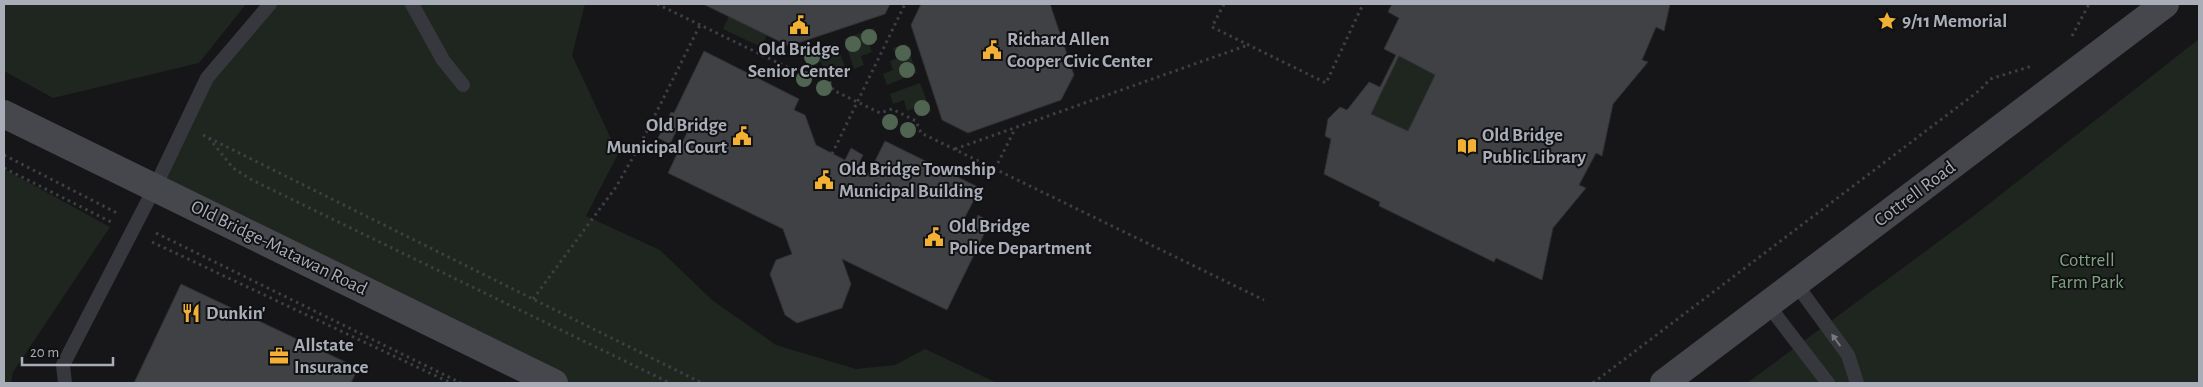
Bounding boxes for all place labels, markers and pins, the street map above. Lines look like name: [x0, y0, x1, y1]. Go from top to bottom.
place icon: 9/11 Memorial: [1876, 10, 1898, 32]
place label: 9/11 Memorial: [1902, 12, 2007, 31]
public building icon: Old Bridge Senior Center: [788, 14, 810, 36]
place label: Richard Allen Cooper Civic Center: [1007, 30, 1153, 71]
public building icon: Richard Allen Cooper Civic Center: [981, 39, 1003, 61]
place label: Old Bridge Senior Center: [748, 40, 851, 81]
place label: Old Bridge Municipal Court: [606, 116, 728, 157]
public building icon: Old Bridge Municipal Court: [731, 125, 753, 147]
place label: Old Bridge Public Library: [1482, 126, 1587, 167]
library icon: Old Bridge Public Library: [1456, 135, 1478, 157]
place label: Old Bridge Township Municipal Building: [839, 160, 996, 201]
public building icon: Old Bridge Township Municipal Building: [813, 169, 835, 191]
place label: Old Bridge Police Department: [949, 217, 1092, 258]
public building icon: Old Bridge Police Department: [923, 226, 945, 248]
restaurant icon: Dunkin': [180, 302, 202, 324]
place label: Dunkin': [206, 304, 266, 323]
place label: Allstate Insurance: [294, 336, 368, 377]
office icon: Allstate Insurance: [268, 345, 290, 367]

